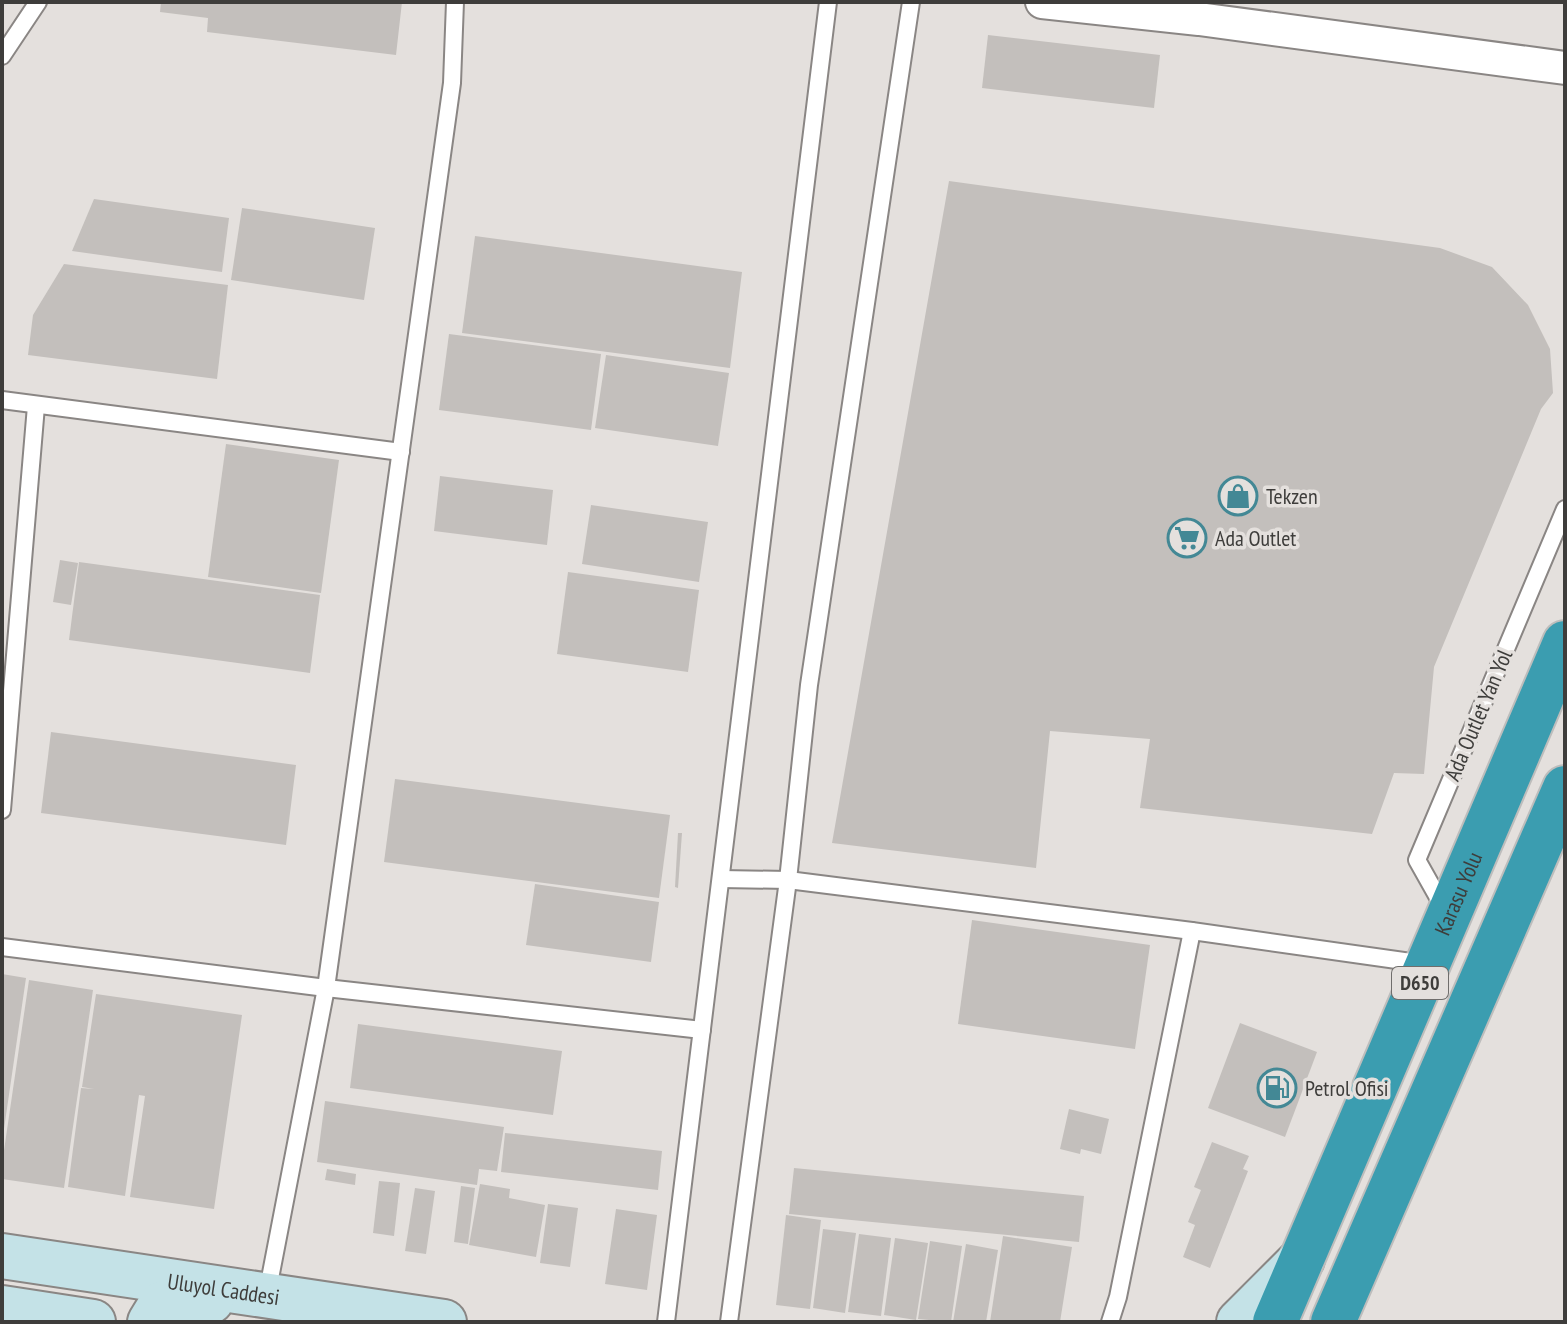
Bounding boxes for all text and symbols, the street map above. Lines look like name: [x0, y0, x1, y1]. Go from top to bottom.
shop icon: Tekzen: [1217, 475, 1259, 517]
place label: Tekzen: [1266, 482, 1318, 510]
supermarket icon: Ada Outlet: [1166, 517, 1208, 559]
place label: Ada Outlet: [1215, 524, 1296, 552]
street label: Ada Outlet Yan Yol: [1438, 644, 1519, 785]
street label: Karasu Yolu: [1428, 848, 1488, 939]
road number: D650: [1392, 967, 1448, 999]
fuel station icon: Petrol Ofisi: [1256, 1067, 1298, 1109]
place label: Petrol Ofisi: [1305, 1074, 1389, 1102]
street label: Uluyol Caddesi: [166, 1267, 281, 1311]

